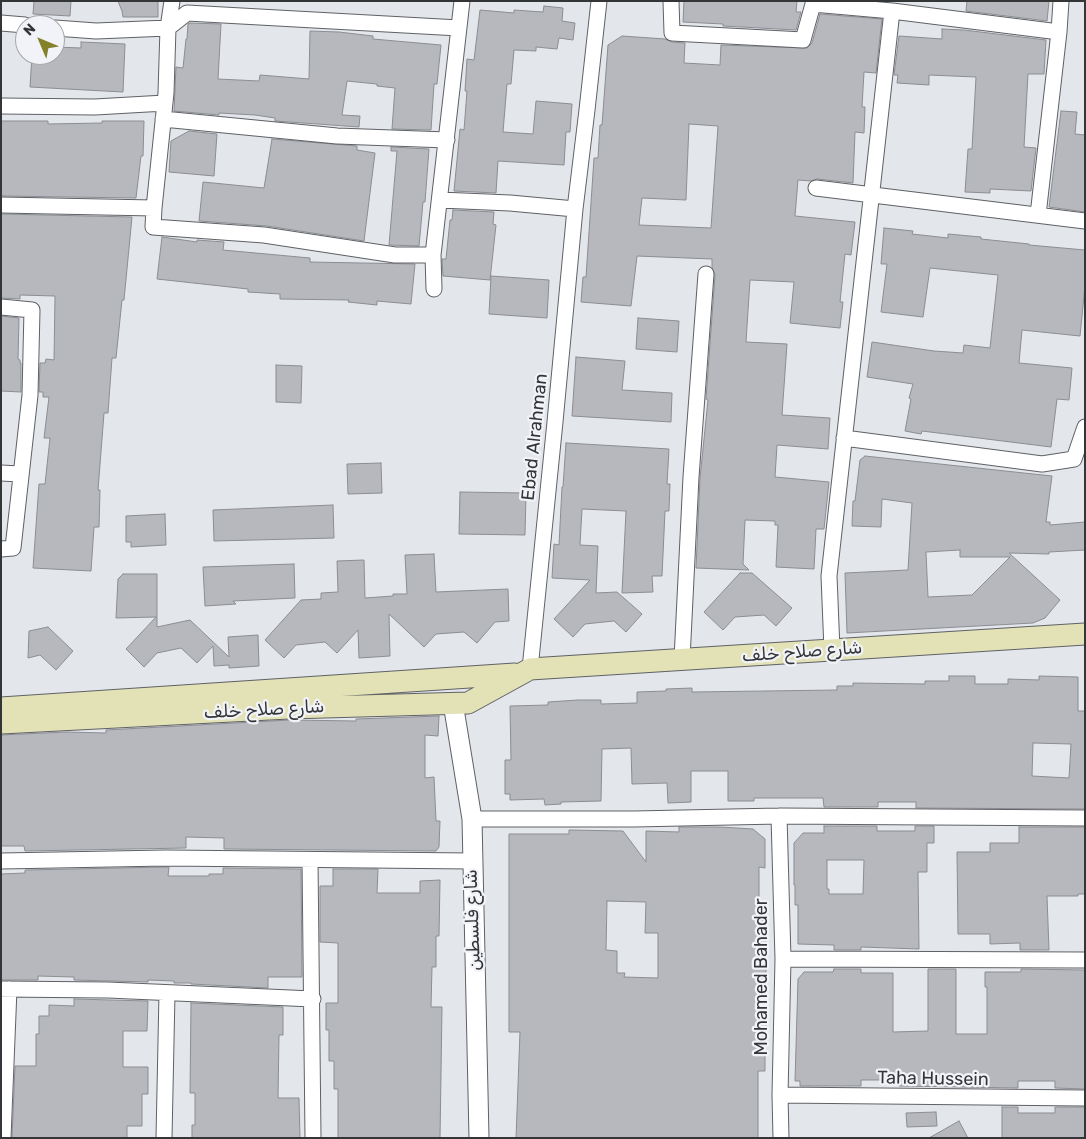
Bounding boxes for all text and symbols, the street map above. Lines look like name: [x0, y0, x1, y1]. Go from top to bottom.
north arrow: [15, 15, 65, 65]
text: N: [20, 20, 39, 39]
street label: Ebad Alrahman: [518, 372, 552, 502]
street label: شارع صلاح خلف: [741, 637, 863, 667]
street label: شارع صلاح خلف: [203, 696, 325, 724]
street label: شارع فلسطين: [460, 869, 486, 971]
street label: Mohamed Bahader: [751, 898, 773, 1056]
street label: Taha Hussein: [877, 1067, 989, 1091]

